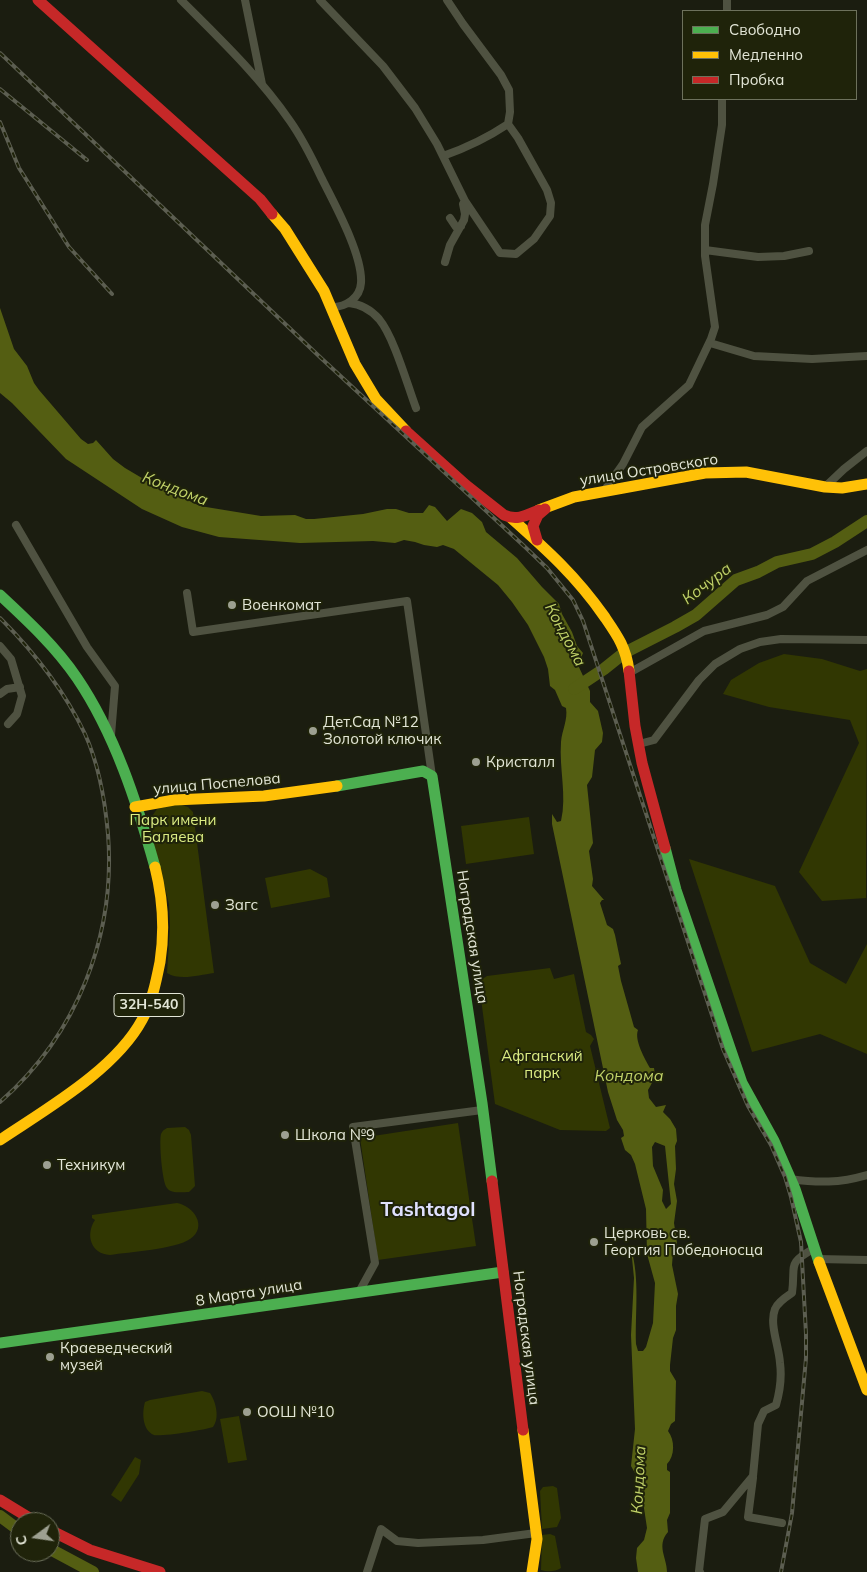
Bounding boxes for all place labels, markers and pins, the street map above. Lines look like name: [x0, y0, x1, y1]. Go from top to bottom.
place label: Военкомат: [242, 596, 321, 614]
marker: Военкомат: [226, 599, 238, 611]
place label: Дет.Сад №12 Золотой ключик: [323, 713, 441, 748]
marker: Дет.Сад №12 Золотой ключик: [307, 725, 319, 737]
place label: Кристалл: [486, 753, 555, 771]
marker: Кристалл: [470, 756, 482, 768]
place label: Загс: [225, 896, 258, 914]
marker: Загс: [209, 899, 221, 911]
place label: Школа №9: [295, 1126, 375, 1144]
marker: Школа №9: [279, 1129, 291, 1141]
place label: Техникум: [57, 1156, 125, 1174]
marker: Техникум: [41, 1159, 53, 1171]
place label: Церковь св. Георгия Победоносца: [604, 1224, 763, 1259]
marker: Церковь св. Георгия Победоносца: [588, 1236, 600, 1248]
place label: Краеведческий музей: [60, 1339, 173, 1374]
marker: Краеведческий музей: [44, 1351, 56, 1363]
place label: ООШ №10: [257, 1403, 335, 1421]
marker: ООШ №10: [241, 1406, 253, 1418]

